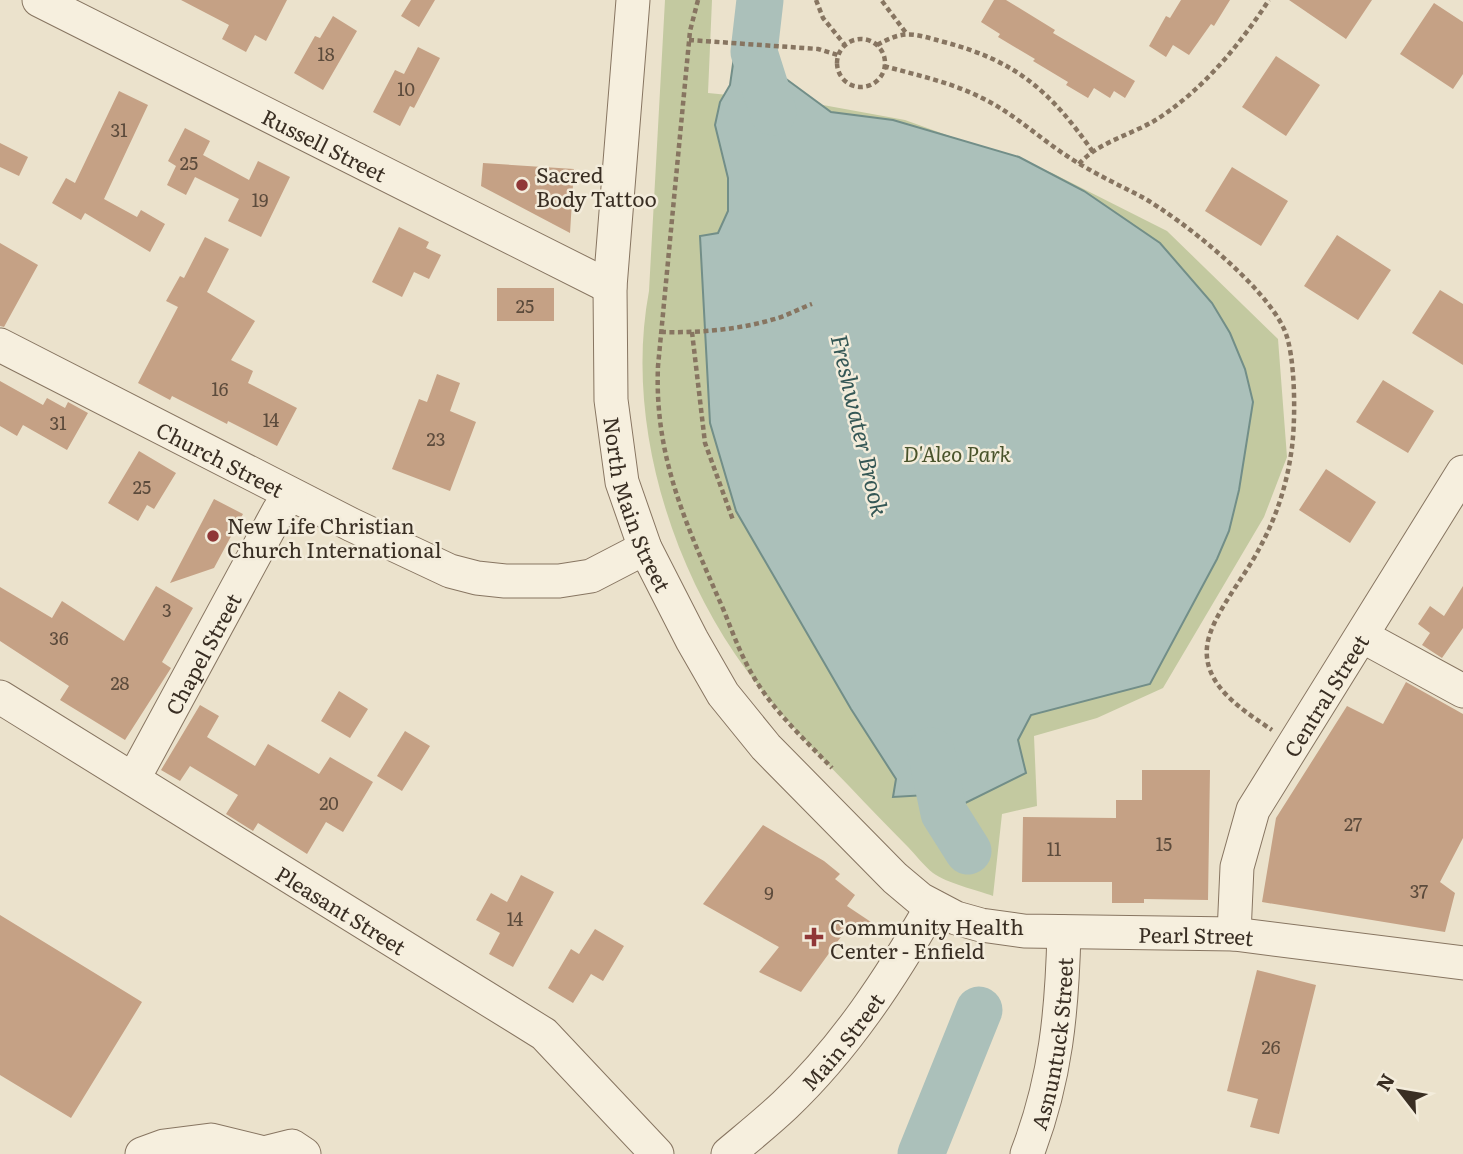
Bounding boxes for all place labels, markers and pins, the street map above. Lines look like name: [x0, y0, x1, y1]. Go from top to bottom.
place label: Sacred Body Tattoo: [536, 158, 657, 213]
marker: Sacred Body Tattoo: [514, 177, 530, 193]
place label: New Life Christian Church International: [227, 509, 442, 564]
marker: New Life Christian Church International: [205, 528, 221, 544]
place label: Community Health Center - Enfield: [830, 910, 1024, 965]
marker: Community Health Center - Enfield: [804, 927, 824, 947]

